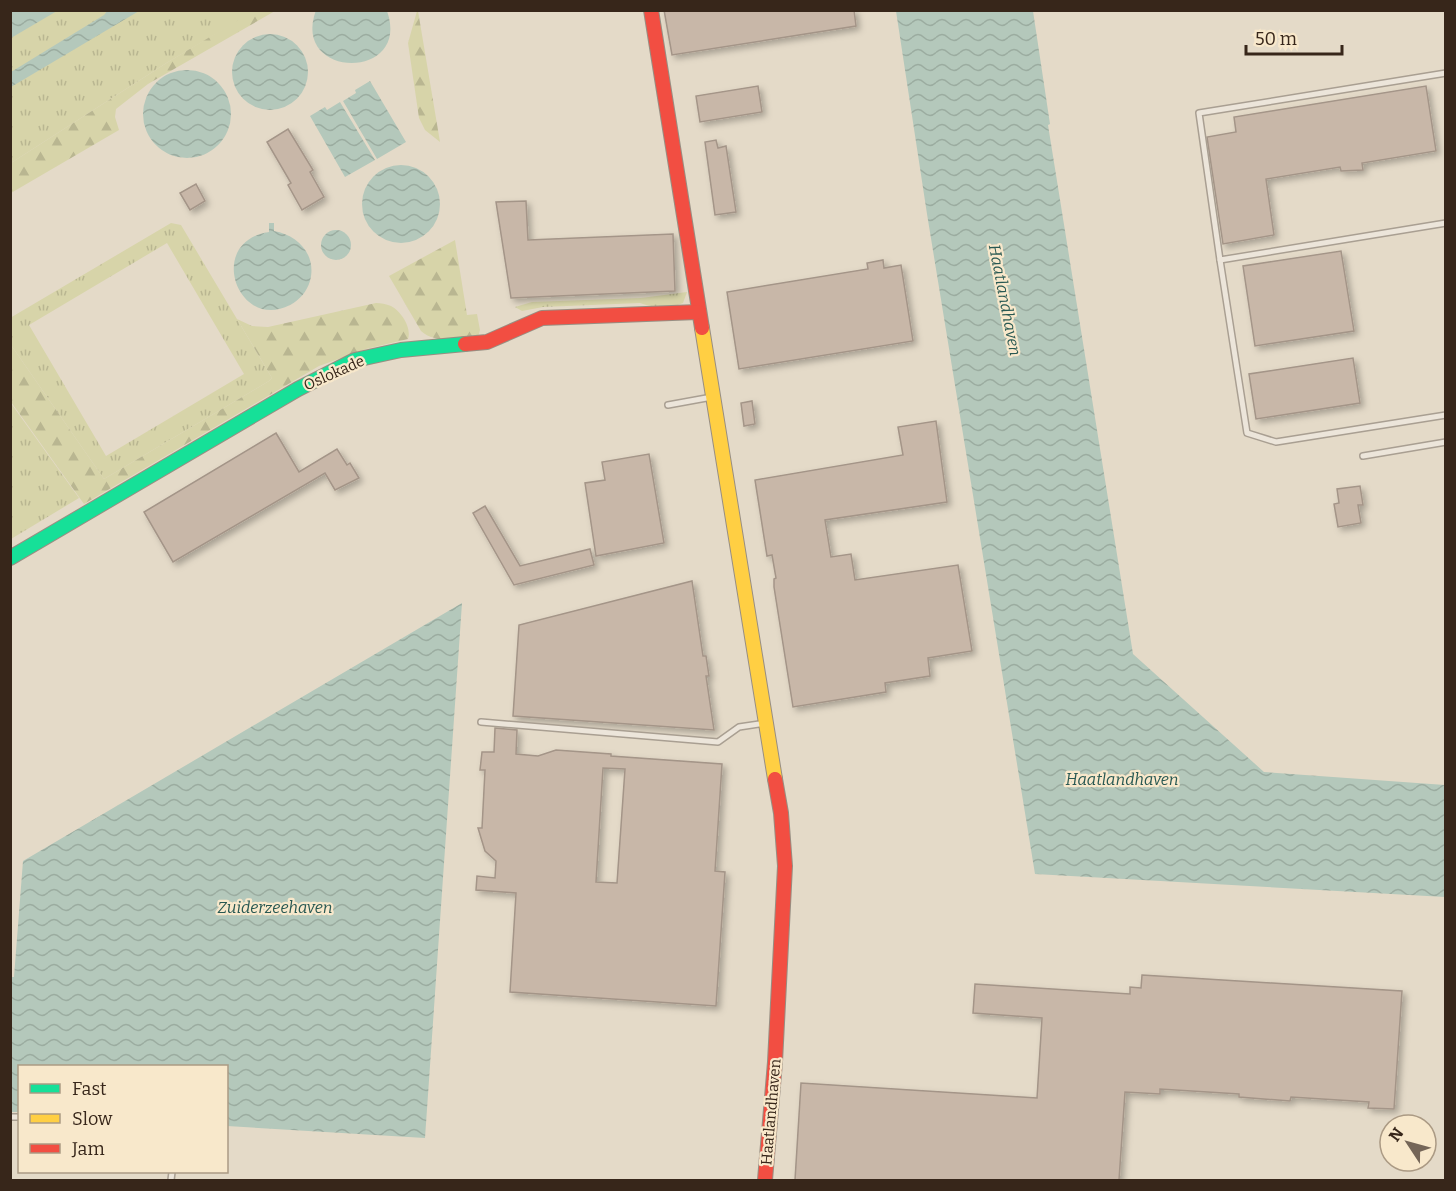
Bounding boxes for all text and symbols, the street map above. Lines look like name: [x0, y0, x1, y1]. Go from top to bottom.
scale bar: [1246, 18, 1342, 56]
text: 50 m: [1255, 28, 1297, 50]
water label: Haatlandhaven: [985, 243, 1025, 357]
street label: Oslokade: [301, 352, 367, 394]
water label: Haatlandhaven: [1065, 770, 1179, 789]
water label: Zuiderzeehaven: [218, 898, 332, 917]
street label: Haatlandhaven: [757, 1058, 785, 1166]
legend: [18, 1065, 228, 1173]
text: Fast: [72, 1078, 107, 1100]
text: Slow: [72, 1108, 113, 1130]
north arrow: [1378, 1113, 1438, 1173]
text: N: [1385, 1124, 1408, 1145]
text: Jam: [71, 1138, 105, 1160]

